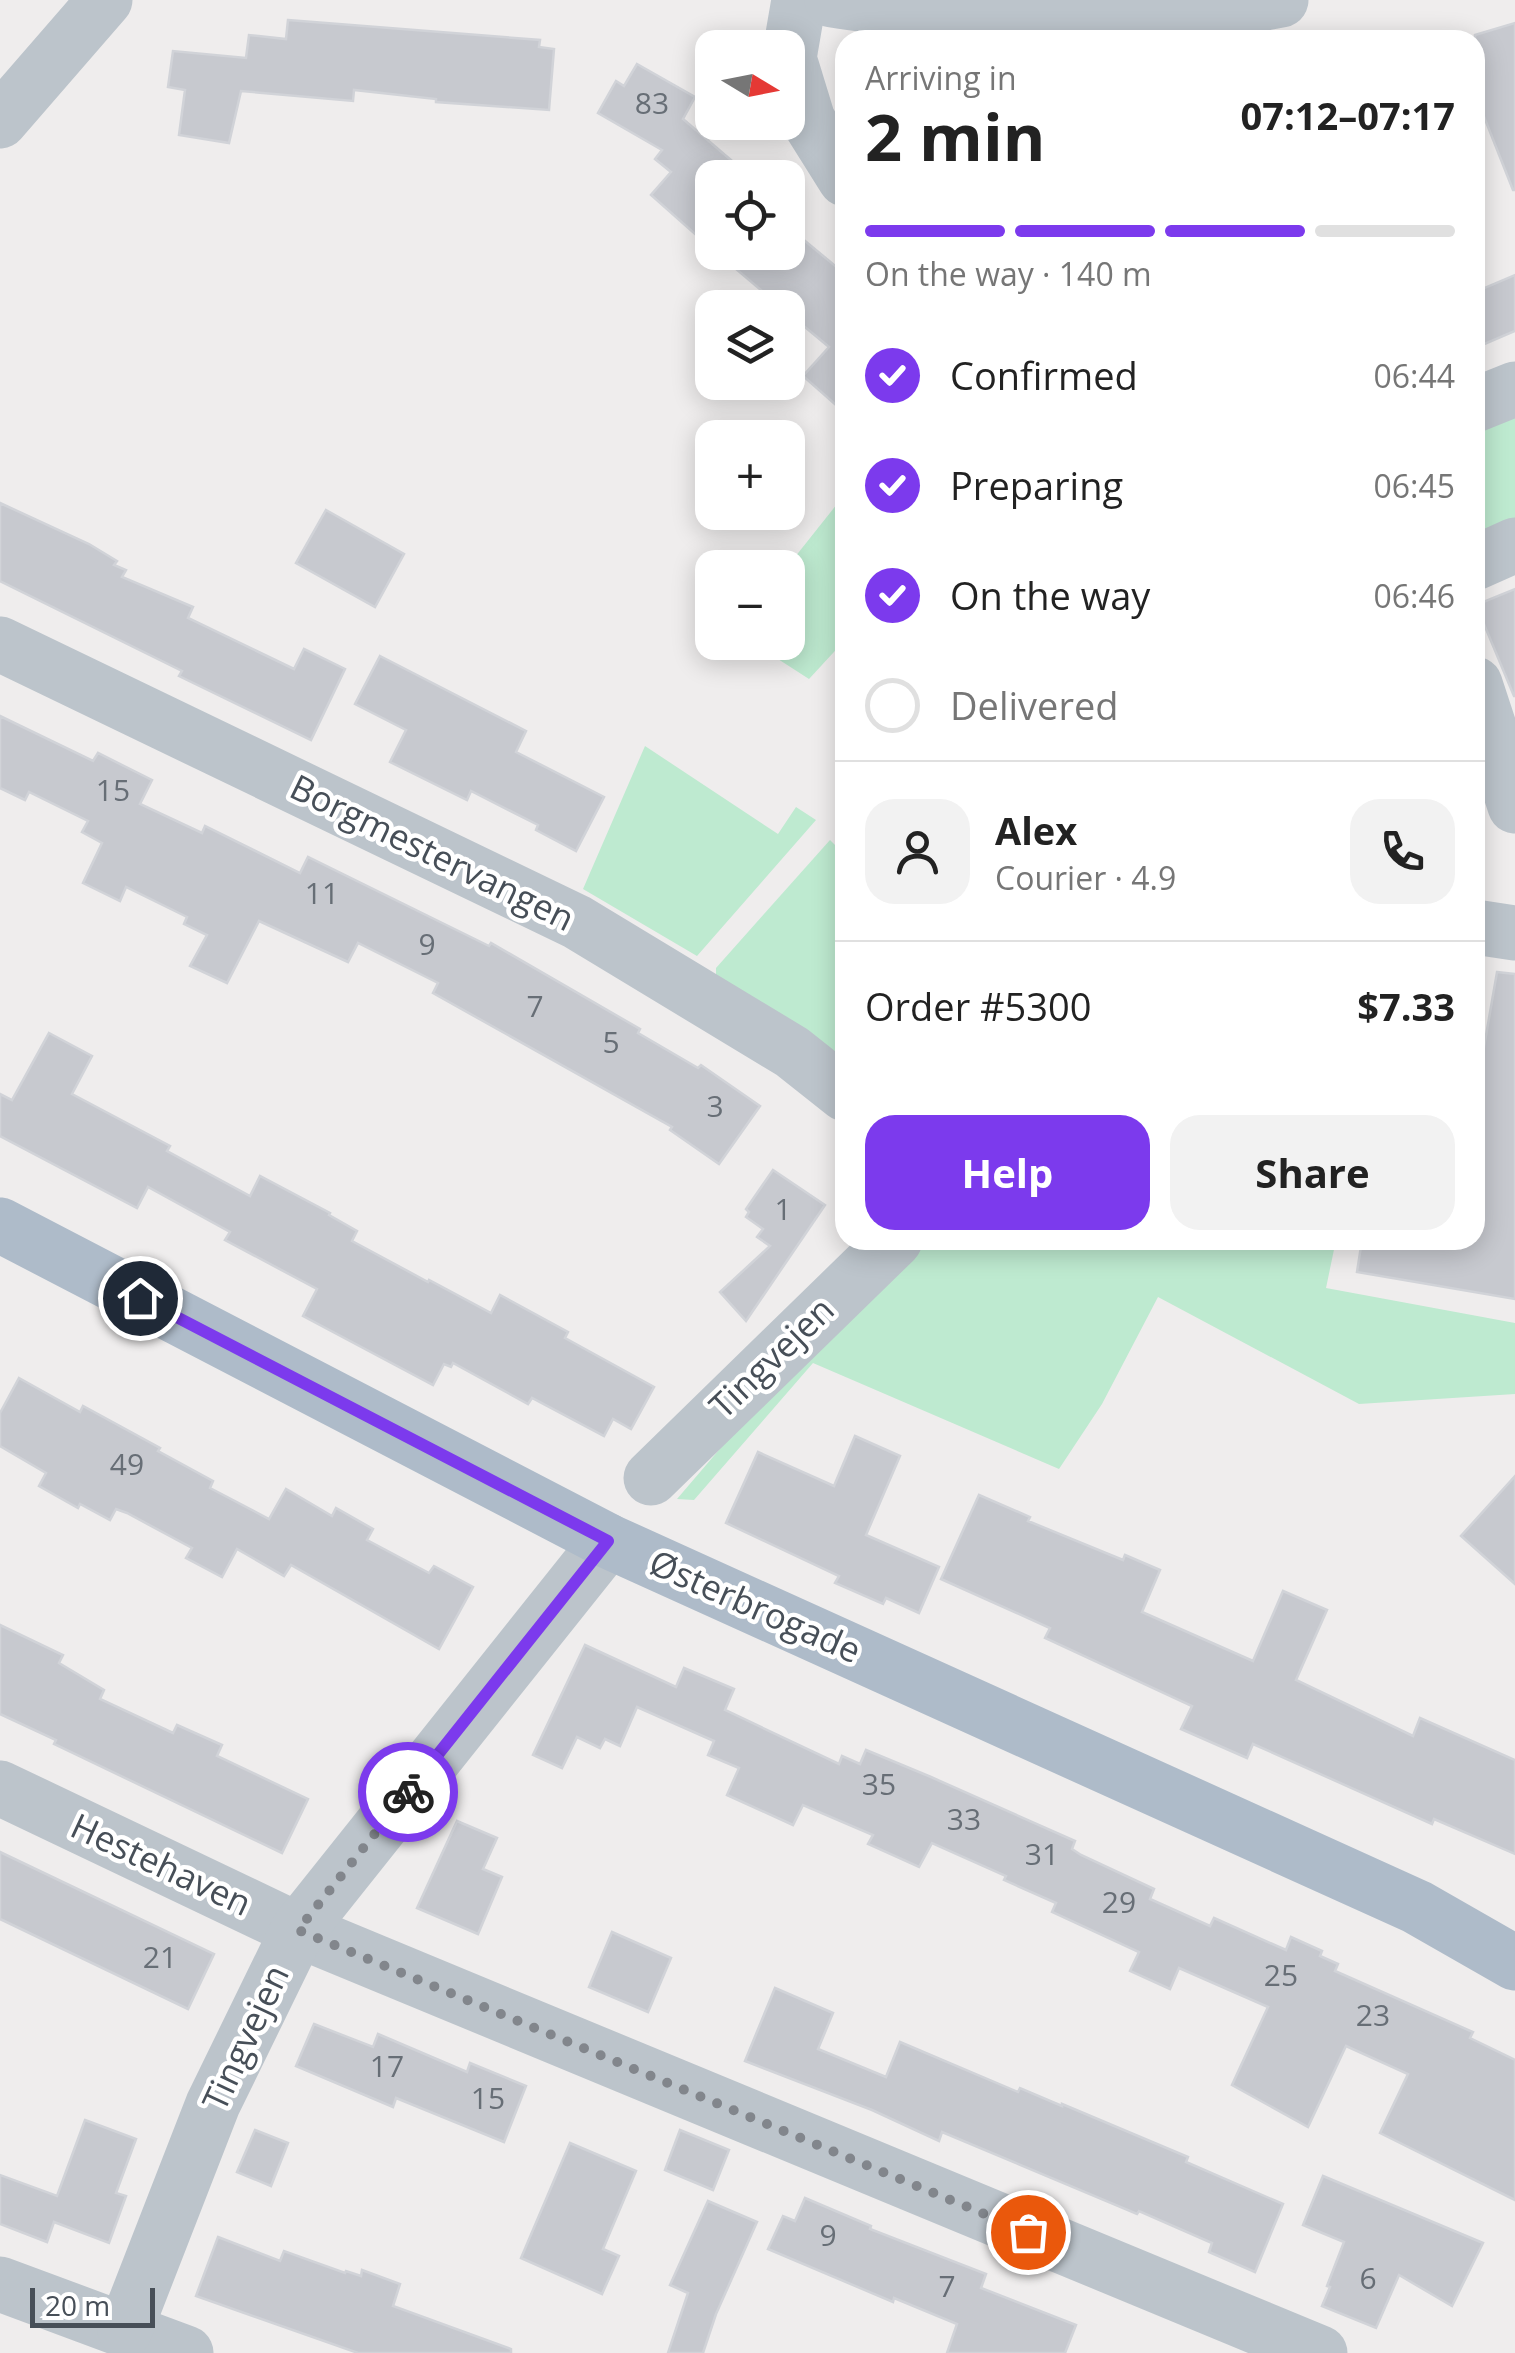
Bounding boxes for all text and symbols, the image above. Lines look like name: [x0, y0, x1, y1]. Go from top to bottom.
north arrow: [695, 30, 805, 140]
map controls: [695, 30, 805, 660]
text: Arriving in: [865, 56, 1017, 99]
house number: 83: [635, 82, 669, 123]
text: 07:12–07:17: [1241, 89, 1455, 141]
text: 2 min: [865, 92, 1045, 180]
button: locate: [695, 160, 805, 270]
text: On the way · 140 m: [865, 252, 1152, 295]
button: layers: [695, 290, 805, 400]
icon: check: [865, 348, 920, 403]
text: Confirmed: [950, 349, 1138, 401]
text: 06:44: [1373, 354, 1455, 397]
button: +: [695, 420, 805, 530]
icon: check: [865, 458, 920, 513]
text: Preparing: [950, 459, 1123, 511]
text: 06:45: [1373, 464, 1455, 507]
button: −: [695, 550, 805, 660]
icon: check: [865, 568, 920, 623]
text: On the way: [950, 569, 1150, 621]
text: 06:46: [1373, 574, 1455, 617]
text: Delivered: [950, 679, 1119, 731]
street label: Borgmestervangen: [283, 762, 583, 941]
house number: 15: [96, 769, 130, 810]
button: person: [865, 799, 970, 904]
button: phone: [1350, 799, 1455, 904]
text: Alex: [995, 804, 1077, 856]
text: Courier · 4.9: [995, 856, 1176, 899]
house number: 11: [305, 872, 339, 913]
house number: 9: [418, 923, 436, 964]
text: Order #5300: [865, 980, 1092, 1032]
text: $7.33: [1357, 980, 1455, 1032]
house number: 7: [526, 985, 544, 1026]
house number: 5: [602, 1021, 620, 1062]
house number: 3: [706, 1085, 724, 1126]
button: Help: [865, 1115, 1150, 1230]
button: Share: [1170, 1115, 1455, 1230]
house number: 1: [774, 1188, 792, 1229]
pin: [98, 1256, 183, 1341]
icon: home: [113, 1271, 168, 1326]
street label: Tingvejen: [699, 1286, 843, 1428]
house number: 49: [110, 1443, 144, 1484]
street label: Østerbrogade: [643, 1538, 869, 1673]
courier: [358, 1742, 458, 1842]
house number: 35: [862, 1763, 896, 1804]
icon: bike: [381, 1765, 436, 1820]
house number: 33: [947, 1798, 981, 1839]
street label: Hestehaven: [64, 1801, 259, 1926]
house number: 31: [1025, 1833, 1059, 1874]
house number: 29: [1102, 1881, 1136, 1922]
house number: 21: [143, 1936, 177, 1977]
house number: 25: [1264, 1954, 1298, 1995]
street label: Tingvejen: [190, 1957, 299, 2118]
house number: 23: [1356, 1994, 1390, 2035]
house number: 17: [370, 2045, 404, 2086]
house number: 15: [471, 2077, 505, 2118]
pin: [986, 2190, 1071, 2275]
icon: bag: [1001, 2205, 1056, 2260]
house number: 9: [819, 2214, 837, 2255]
house number: 6: [1359, 2257, 1377, 2298]
house number: 7: [938, 2265, 956, 2306]
scale bar: [30, 2283, 155, 2328]
text: 20 m: [45, 2286, 110, 2324]

